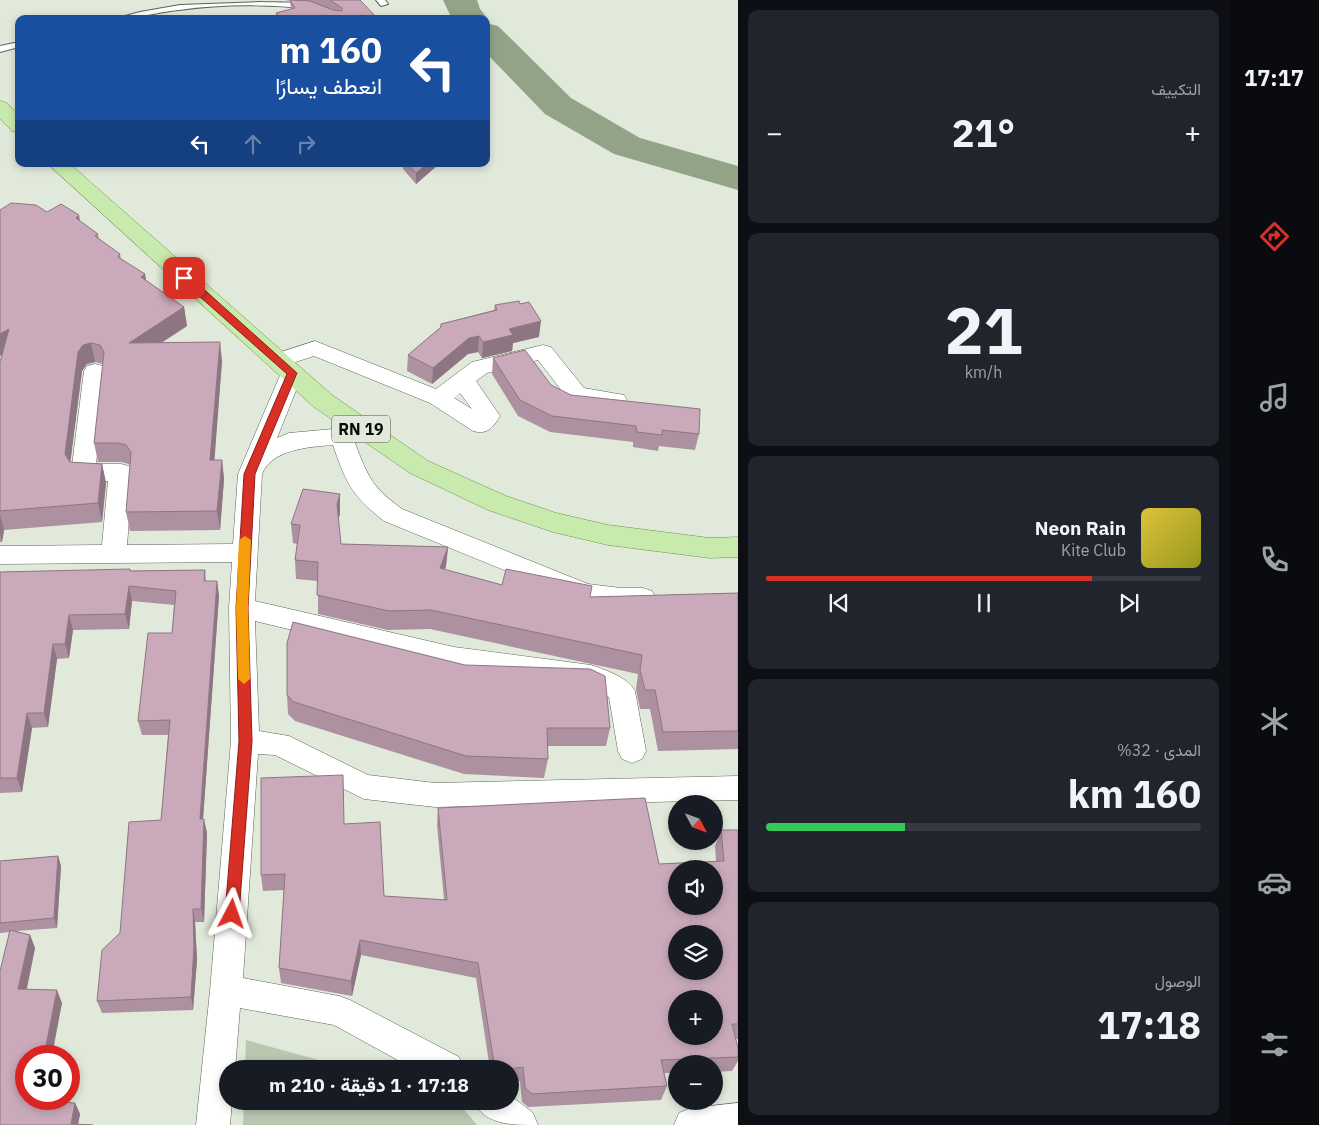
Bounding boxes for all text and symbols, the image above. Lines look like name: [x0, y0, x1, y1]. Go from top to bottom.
text: 160 m: [279, 27, 382, 73]
icon: left: [400, 35, 465, 100]
text: 17:17: [1244, 63, 1304, 92]
text: انعطف يسارًا: [275, 71, 382, 100]
text: التكييف: [1151, 79, 1201, 99]
text: 21°: [952, 108, 1015, 157]
text: −: [766, 114, 783, 151]
text: +: [1184, 114, 1201, 151]
icon: left: [186, 130, 214, 158]
icon: ahead: [239, 130, 267, 158]
icon: right: [292, 130, 320, 158]
icon: directions: [1257, 219, 1292, 254]
pin: [163, 257, 205, 299]
icon: arrive: [170, 264, 198, 292]
text: 21: [945, 287, 1023, 372]
text: km/h: [965, 362, 1002, 382]
icon: music: [1257, 380, 1292, 415]
road number: RN 19: [332, 416, 390, 442]
text: Neon Rain: [1035, 516, 1126, 540]
text: Kite Club: [1061, 540, 1126, 560]
icon: phone: [1257, 542, 1292, 577]
icon: previous: [825, 589, 853, 617]
icon: pause: [970, 589, 998, 617]
icon: next: [1115, 589, 1143, 617]
icon: climate: [1257, 704, 1292, 739]
text: المدى · 32%: [1117, 740, 1201, 760]
text: 160 km: [1068, 769, 1201, 818]
north arrow: [668, 795, 722, 850]
map controls: [668, 795, 723, 1110]
button: sound: [668, 860, 723, 915]
icon: car: [1257, 865, 1292, 900]
position arrow: [205, 887, 257, 939]
button: layers: [668, 925, 723, 980]
text: الوصول: [1155, 971, 1201, 991]
button: +: [668, 990, 723, 1045]
text: 17:18: [1097, 1000, 1201, 1049]
icon: filters: [1257, 1027, 1292, 1062]
speed limit sign: 30: [15, 1045, 80, 1110]
button: −: [668, 1055, 723, 1110]
text: 17:18 · 1 دقيقة · 210 m: [269, 1073, 469, 1097]

